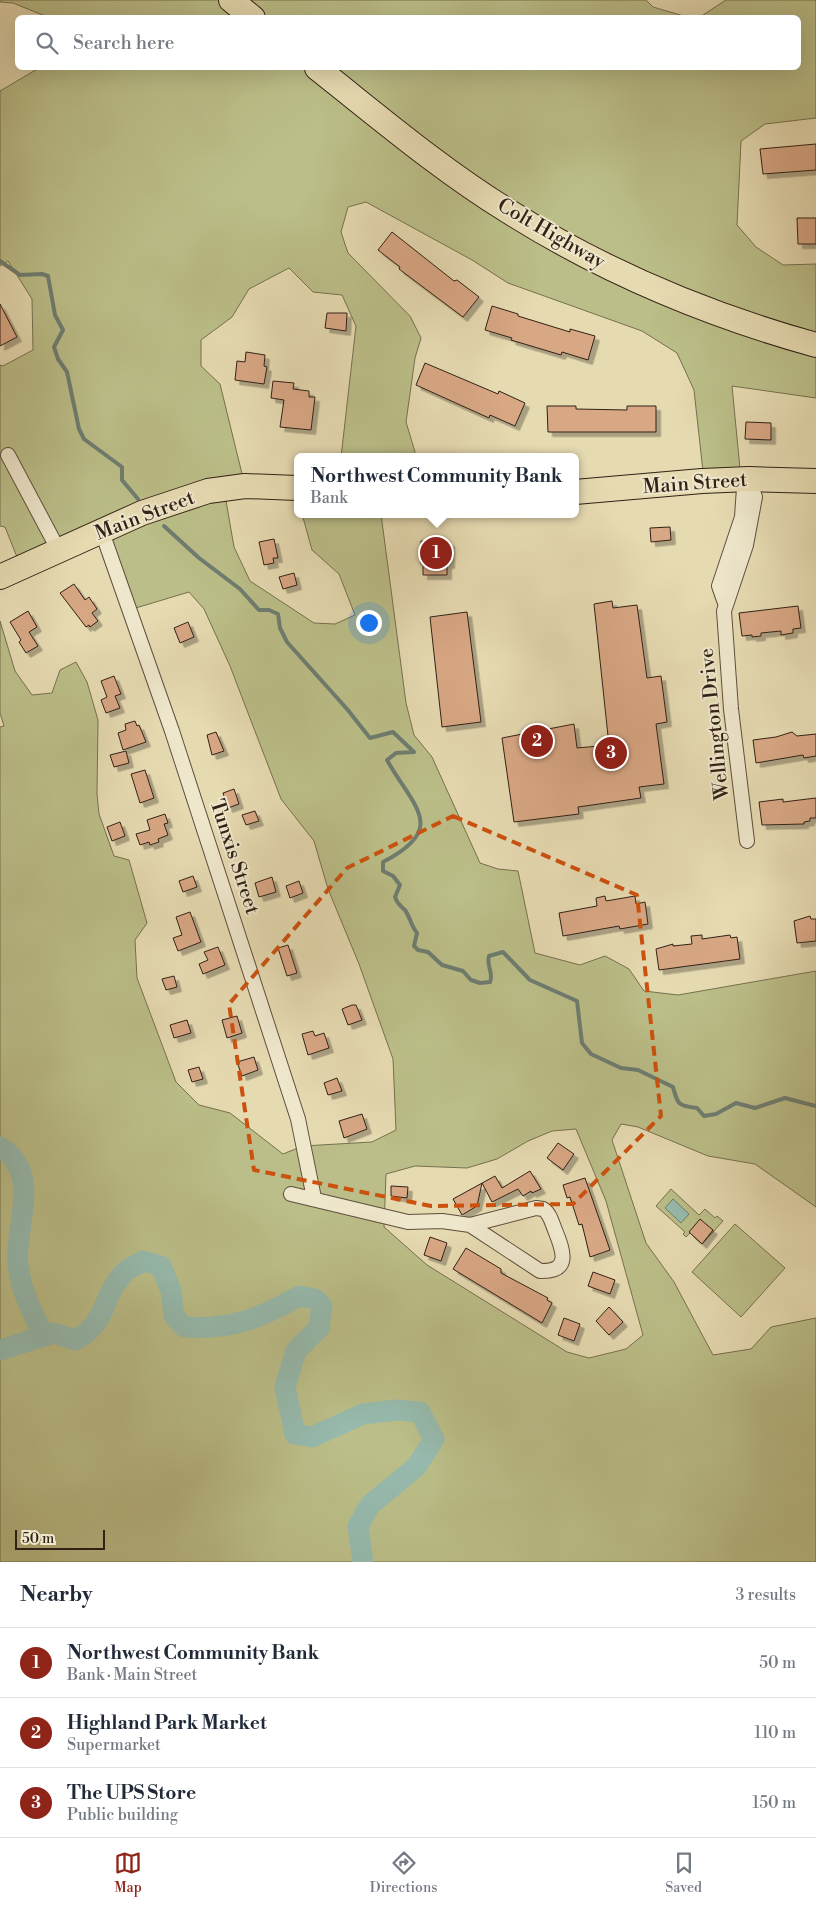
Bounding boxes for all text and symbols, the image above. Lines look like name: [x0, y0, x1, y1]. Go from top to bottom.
search box: [15, 15, 801, 70]
icon: search: [33, 29, 61, 57]
text: Search here: [73, 31, 174, 55]
street label: Colt Highway: [493, 193, 610, 275]
popup: [294, 453, 579, 518]
text: Northwest Community Bank: [310, 464, 563, 488]
street label: Main Street: [642, 468, 748, 500]
street label: Main Street: [92, 486, 198, 546]
text: Bank: [310, 488, 348, 508]
pin: 1: [420, 534, 452, 572]
your location: [356, 610, 382, 636]
street label: Wellington Drive: [695, 647, 736, 802]
pin: 2: [521, 722, 553, 760]
pin: 3: [595, 734, 627, 772]
street label: Tunxis Street: [204, 796, 264, 918]
scale bar: [15, 1527, 105, 1550]
text: 50 m: [22, 1530, 54, 1548]
text: Nearby: [20, 1582, 93, 1608]
text: 3 results: [735, 1585, 796, 1605]
text: Northwest Community Bank: [67, 1641, 319, 1665]
text: 1: [32, 1653, 40, 1673]
text: 50 m: [759, 1653, 796, 1673]
text: Bank · Main Street: [67, 1665, 197, 1685]
text: Highland Park Market: [67, 1711, 267, 1735]
text: 2: [31, 1723, 41, 1743]
text: 110 m: [754, 1723, 796, 1743]
text: Supermarket: [67, 1735, 161, 1755]
text: The UPS Store: [67, 1781, 196, 1805]
text: 3: [31, 1793, 41, 1813]
text: 150 m: [752, 1793, 796, 1813]
text: Public building: [67, 1805, 178, 1825]
tab: Map: [114, 1849, 142, 1897]
tab: Directions: [370, 1849, 437, 1897]
tab: Saved: [665, 1849, 702, 1897]

